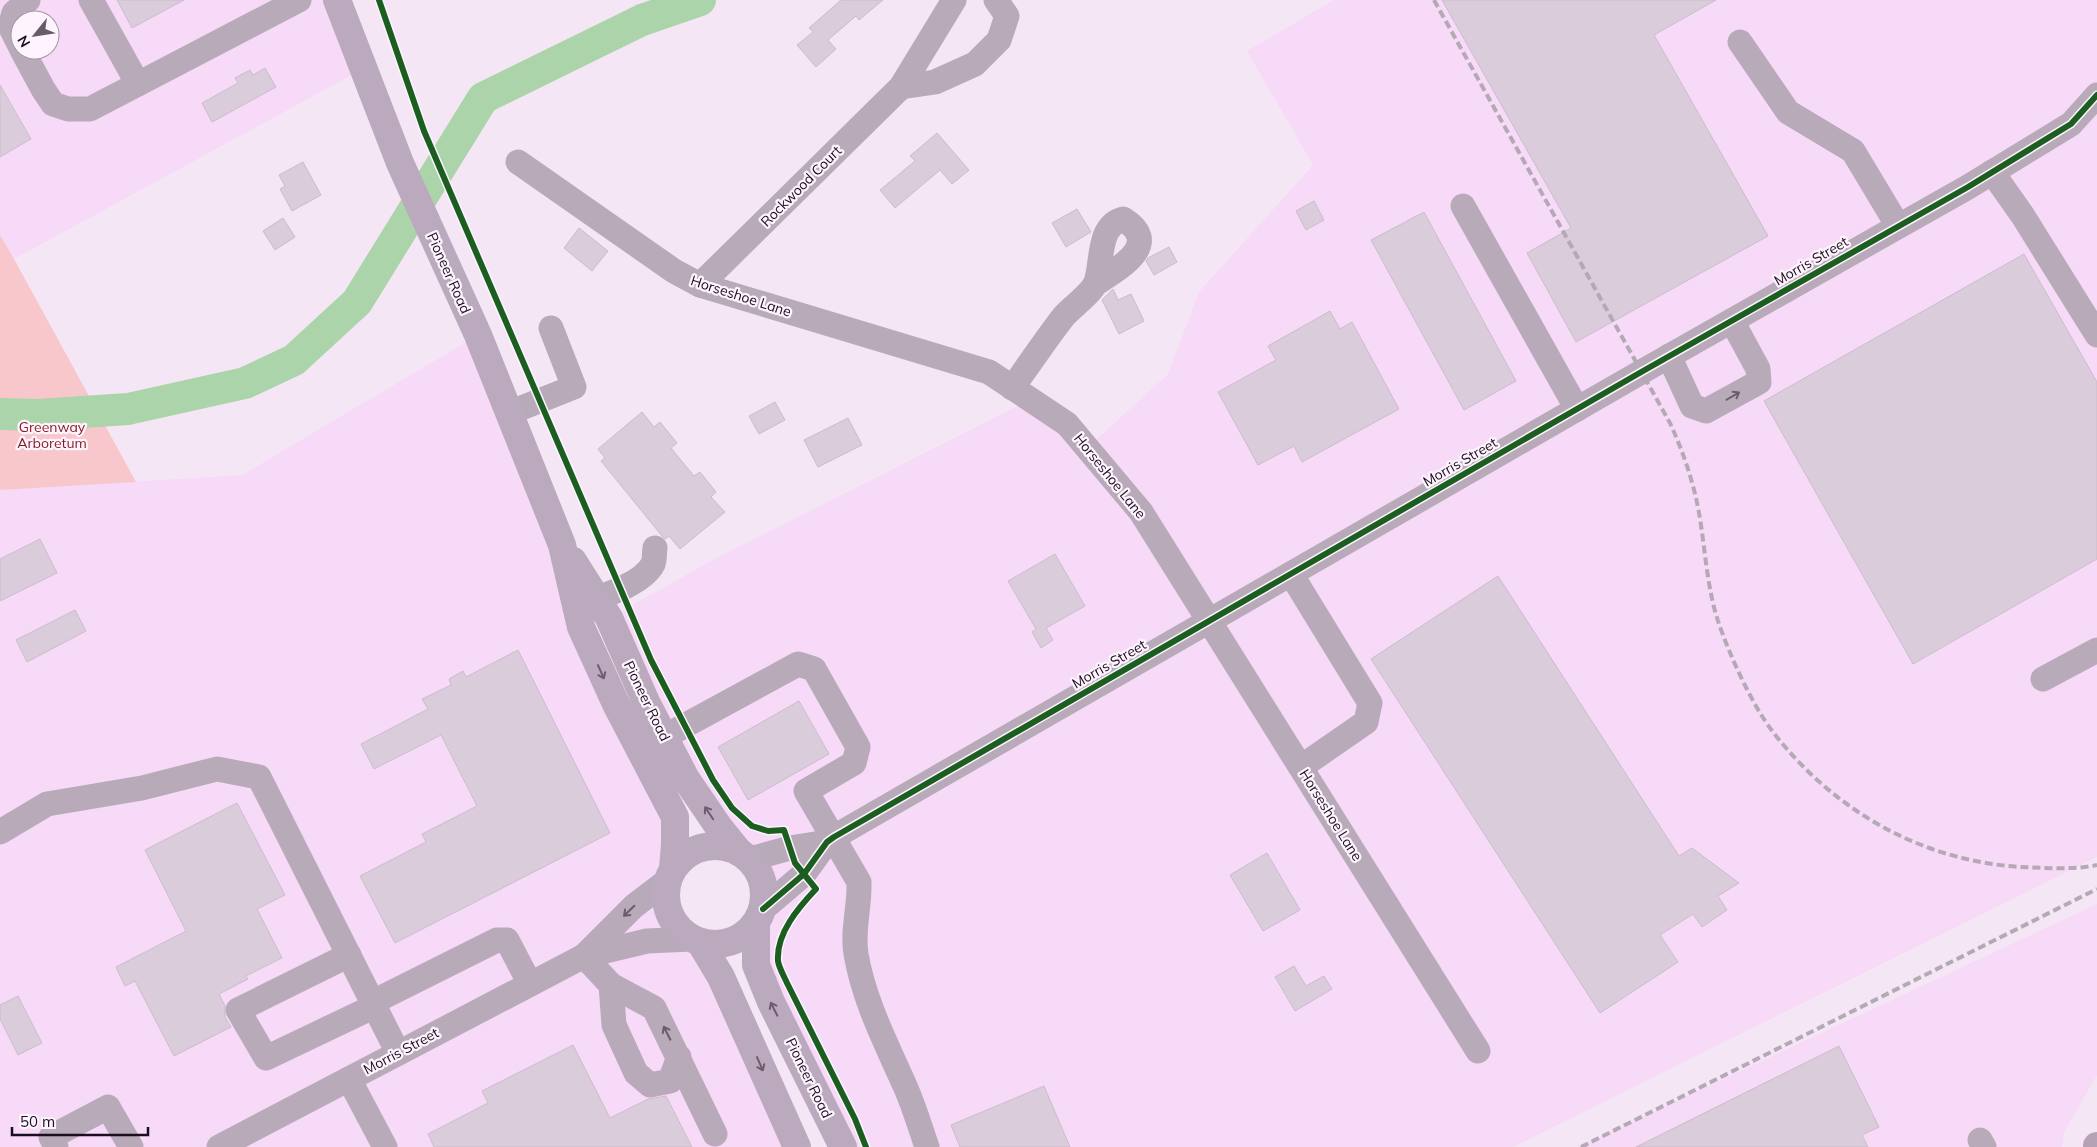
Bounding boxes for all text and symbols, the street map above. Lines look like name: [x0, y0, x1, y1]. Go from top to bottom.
north arrow: [10, 10, 60, 60]
text: N: [13, 32, 34, 51]
street label: Rockwood Court: [757, 142, 845, 230]
street label: Pioneer Road: [423, 230, 475, 316]
street label: Morris Street: [1771, 232, 1851, 290]
street label: Horseshoe Lane: [688, 271, 794, 321]
one-way arrow: [1725, 391, 1739, 401]
park label: Greenway Arboretum: [17, 418, 87, 452]
street label: Horseshoe Lane: [1070, 430, 1150, 522]
street label: Morris Street: [1420, 433, 1500, 491]
street label: Morris Street: [1069, 635, 1149, 693]
street label: Pioneer Road: [620, 658, 674, 744]
one-way arrow: [597, 664, 607, 679]
street label: Horseshoe Lane: [1296, 766, 1366, 864]
one-way arrow: [704, 807, 714, 821]
one-way arrow: [623, 905, 635, 917]
one-way arrow: [769, 1002, 779, 1017]
street label: Morris Street: [360, 1024, 442, 1078]
one-way arrow: [662, 1025, 672, 1040]
street label: Pioneer Road: [782, 1035, 836, 1121]
one-way arrow: [756, 1056, 766, 1071]
scale bar: [12, 1104, 149, 1136]
text: 50 m: [20, 1112, 55, 1131]

